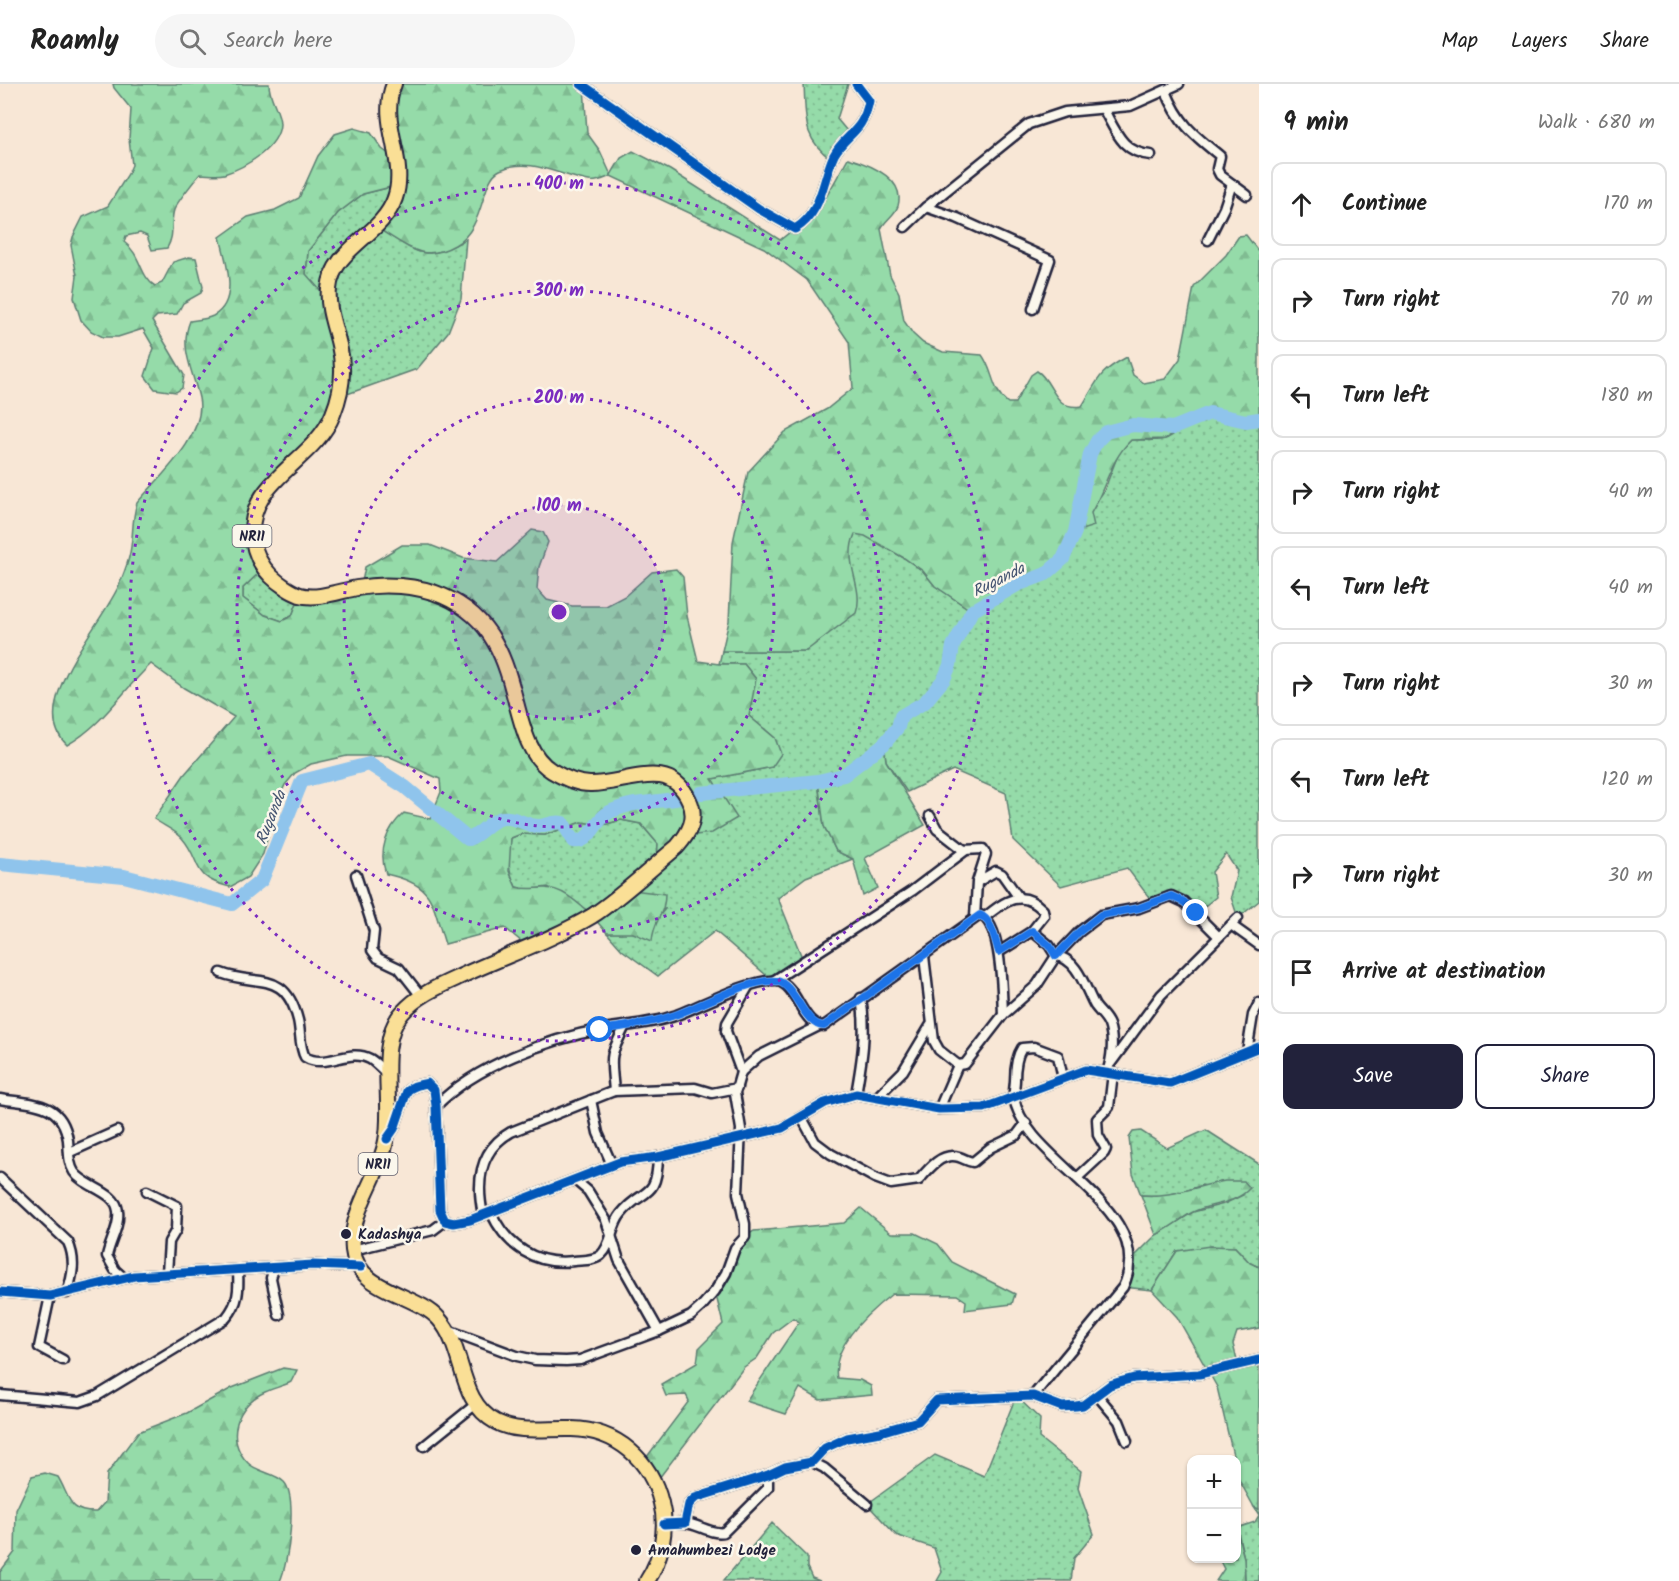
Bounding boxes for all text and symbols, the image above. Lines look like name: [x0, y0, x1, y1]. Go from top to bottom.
search box: [155, 14, 575, 68]
text: Roamly: [30, 19, 119, 64]
text: Search here: [224, 24, 332, 59]
icon: search: [176, 25, 209, 58]
text: Map: [1441, 25, 1478, 58]
text: Layers: [1511, 25, 1567, 58]
text: Share: [1600, 25, 1649, 58]
text: 9 min: [1283, 102, 1349, 144]
text: Walk · 680 m: [1538, 107, 1655, 139]
text: 400 m: [534, 170, 584, 199]
text: Continue: [1342, 187, 1427, 222]
icon: ahead: [1285, 188, 1318, 221]
text: 170 m: [1604, 188, 1653, 220]
text: 300 m: [533, 277, 584, 306]
text: Turn right: [1342, 283, 1440, 318]
icon: right: [1285, 284, 1318, 317]
text: 70 m: [1610, 284, 1653, 316]
text: Turn left: [1342, 379, 1429, 414]
icon: left: [1285, 380, 1318, 413]
text: 180 m: [1601, 380, 1653, 412]
text: 200 m: [534, 384, 585, 413]
text: Turn right: [1342, 475, 1440, 510]
icon: right: [1285, 476, 1318, 509]
text: 40 m: [1608, 476, 1653, 508]
text: 100 m: [536, 492, 582, 521]
road number: NR11: [232, 525, 272, 547]
water label: Ruganda: [968, 556, 1031, 604]
text: Turn left: [1342, 571, 1429, 606]
icon: left: [1285, 572, 1318, 605]
text: 40 m: [1608, 572, 1653, 604]
centre of rings: [549, 602, 569, 622]
text: Turn right: [1342, 667, 1440, 702]
icon: right: [1285, 668, 1318, 701]
text: 30 m: [1608, 668, 1653, 700]
text: Turn left: [1342, 763, 1429, 798]
icon: left: [1285, 764, 1318, 797]
text: 120 m: [1601, 764, 1653, 796]
water label: Ruganda: [249, 785, 294, 848]
text: Turn right: [1342, 859, 1440, 894]
icon: right: [1285, 860, 1318, 893]
text: 30 m: [1608, 860, 1653, 892]
route end: [1182, 899, 1208, 925]
text: Arrive at destination: [1342, 955, 1545, 990]
icon: arrive: [1285, 956, 1318, 989]
route start: [586, 1016, 612, 1042]
button: Save: [1283, 1044, 1463, 1109]
button: Share: [1475, 1044, 1655, 1109]
road number: NR11: [358, 1153, 398, 1175]
place label: Kadashya: [358, 1223, 422, 1247]
marker: Kadashya: [339, 1227, 353, 1241]
map controls: [1187, 1455, 1241, 1563]
button: +: [1187, 1455, 1241, 1509]
button: −: [1187, 1509, 1241, 1563]
place label: Amahumbezi Lodge: [648, 1539, 776, 1563]
marker: Amahumbezi Lodge: [629, 1543, 643, 1557]

